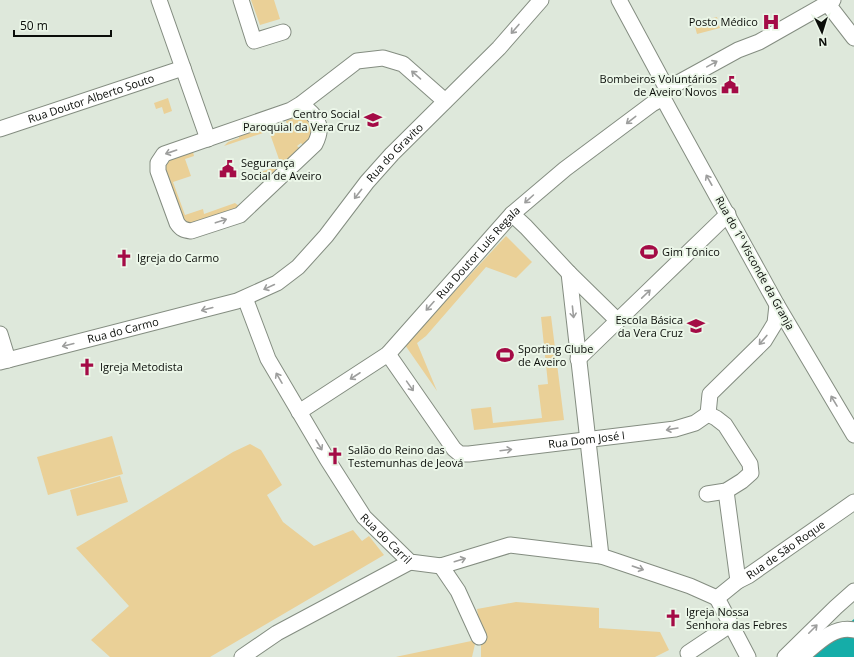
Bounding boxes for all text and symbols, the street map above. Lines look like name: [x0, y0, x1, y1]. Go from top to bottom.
scale bar: [14, 12, 111, 38]
hospital icon: Posto Médico: [761, 12, 781, 32]
north arrow: [802, 12, 842, 52]
place label: Posto Médico: [689, 14, 758, 29]
text: 50 m: [20, 17, 48, 34]
one-way arrow: [511, 24, 520, 34]
text: N: [818, 35, 828, 50]
one-way arrow: [706, 59, 718, 67]
street label: Rua Doutor Alberto Souto: [26, 70, 156, 126]
one-way arrow: [411, 70, 421, 80]
place label: Bombeiros Voluntários de Aveiro Novos: [600, 71, 717, 99]
public building icon: Bombeiros Voluntários de Aveiro Novos: [720, 75, 740, 95]
place label: Centro Social Paroquial da Vera Cruz: [243, 106, 360, 134]
school or university icon: Centro Social Paroquial da Vera Cruz: [363, 110, 383, 130]
one-way arrow: [626, 115, 637, 124]
street label: Rua do Gravito: [363, 119, 426, 185]
one-way arrow: [165, 149, 178, 156]
place label: Segurança Social de Aveiro: [241, 155, 322, 183]
public building icon: Segurança Social de Aveiro: [218, 159, 238, 179]
one-way arrow: [704, 174, 712, 186]
one-way arrow: [354, 188, 362, 199]
street label: Rua do 1º Visconde da Granja: [712, 193, 799, 332]
one-way arrow: [523, 195, 534, 204]
street label: Rua Doutor Luís Regala: [433, 203, 523, 302]
one-way arrow: [214, 217, 227, 224]
sports icon: Gim Tónico: [639, 242, 659, 262]
place label: Gim Tónico: [662, 244, 720, 259]
church icon: Igreja do Carmo: [114, 248, 134, 268]
place label: Igreja do Carmo: [137, 250, 219, 265]
one-way arrow: [264, 284, 276, 291]
one-way arrow: [641, 289, 651, 299]
one-way arrow: [426, 301, 435, 312]
one-way arrow: [201, 305, 214, 313]
one-way arrow: [569, 305, 577, 318]
place label: Escola Básica da Vera Cruz: [615, 312, 683, 340]
street label: Rua do Carmo: [86, 313, 161, 346]
school or university icon: Escola Básica da Vera Cruz: [686, 316, 706, 336]
one-way arrow: [759, 335, 768, 346]
place label: Sporting Clube de Aveiro: [518, 341, 594, 369]
one-way arrow: [62, 342, 75, 349]
sports icon: Sporting Clube de Aveiro: [495, 345, 515, 365]
church icon: Igreja Metodista: [77, 357, 97, 377]
place label: Igreja Metodista: [100, 359, 183, 374]
one-way arrow: [275, 372, 283, 384]
one-way arrow: [349, 372, 361, 380]
one-way arrow: [406, 380, 414, 391]
one-way arrow: [830, 395, 838, 407]
one-way arrow: [666, 425, 679, 433]
street label: Rua Dom José I: [547, 427, 626, 451]
one-way arrow: [315, 439, 323, 450]
place label: Salão do Reino das Testemunhas de Jeová: [348, 442, 463, 470]
church icon: Salão do Reino das Testemunhas de Jeová: [325, 446, 345, 466]
one-way arrow: [499, 446, 512, 453]
street label: Rua do Carril: [357, 510, 415, 567]
street label: Rua de São Roque: [743, 517, 828, 582]
one-way arrow: [453, 556, 466, 563]
one-way arrow: [631, 565, 644, 572]
place label: Igreja Nossa Senhora das Febres: [686, 604, 787, 632]
church icon: Igreja Nossa Senhora das Febres: [663, 608, 683, 628]
one-way arrow: [808, 625, 818, 634]

